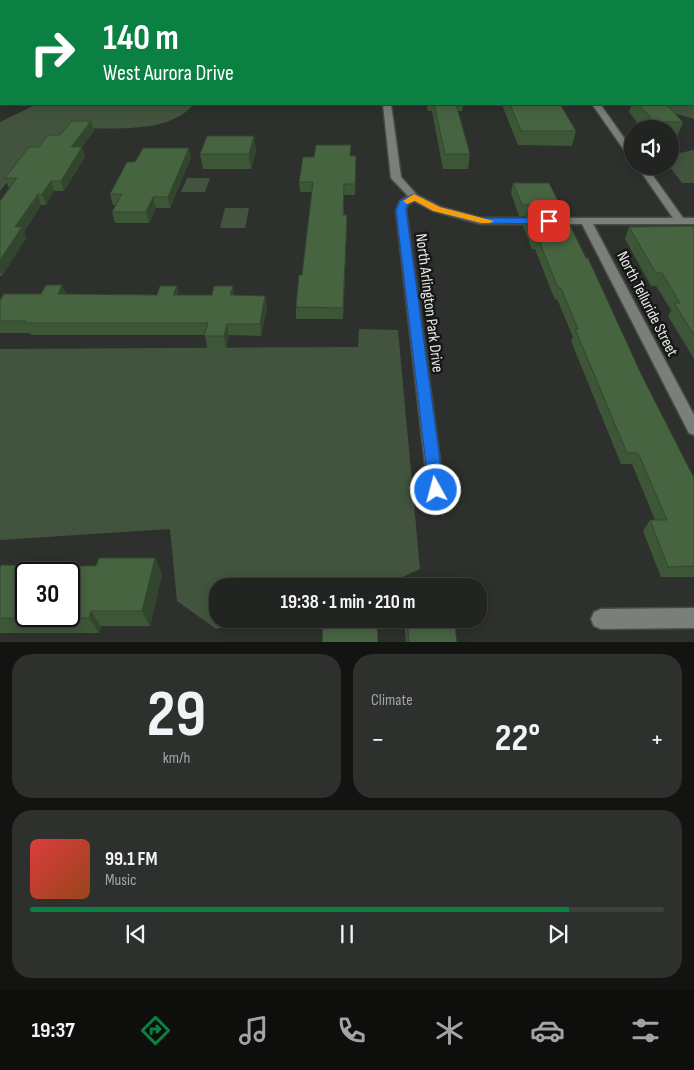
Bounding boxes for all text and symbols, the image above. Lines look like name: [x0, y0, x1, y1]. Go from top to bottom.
text: 140 m: [103, 17, 179, 60]
icon: right: [20, 20, 85, 85]
text: West Aurora Drive: [103, 60, 234, 87]
map controls: [624, 120, 679, 175]
button: sound: [624, 120, 679, 175]
pin: [528, 200, 570, 242]
icon: arrive: [535, 207, 563, 235]
street label: North Arlington Park Drive: [411, 232, 447, 374]
street label: North Telluride Street: [612, 248, 682, 360]
position arrow: [409, 463, 461, 515]
speed limit sign: 30: [15, 562, 80, 627]
text: 19:38 · 1 min · 210 m: [281, 591, 415, 614]
text: 29: [147, 677, 206, 755]
text: Climate: [371, 691, 413, 710]
text: 22°: [495, 716, 540, 761]
text: −: [371, 723, 385, 756]
text: +: [650, 723, 664, 756]
text: km/h: [163, 749, 190, 768]
text: 99.1 FM: [105, 848, 158, 871]
text: Music: [105, 871, 136, 890]
icon: previous: [122, 920, 150, 948]
icon: pause: [333, 920, 361, 948]
icon: next: [544, 920, 572, 948]
icon: directions: [138, 1013, 173, 1048]
icon: music: [236, 1013, 271, 1048]
icon: phone: [334, 1013, 369, 1048]
icon: climate: [432, 1013, 467, 1048]
icon: car: [530, 1013, 565, 1048]
icon: filters: [628, 1013, 663, 1048]
text: 19:37: [31, 1017, 75, 1044]

